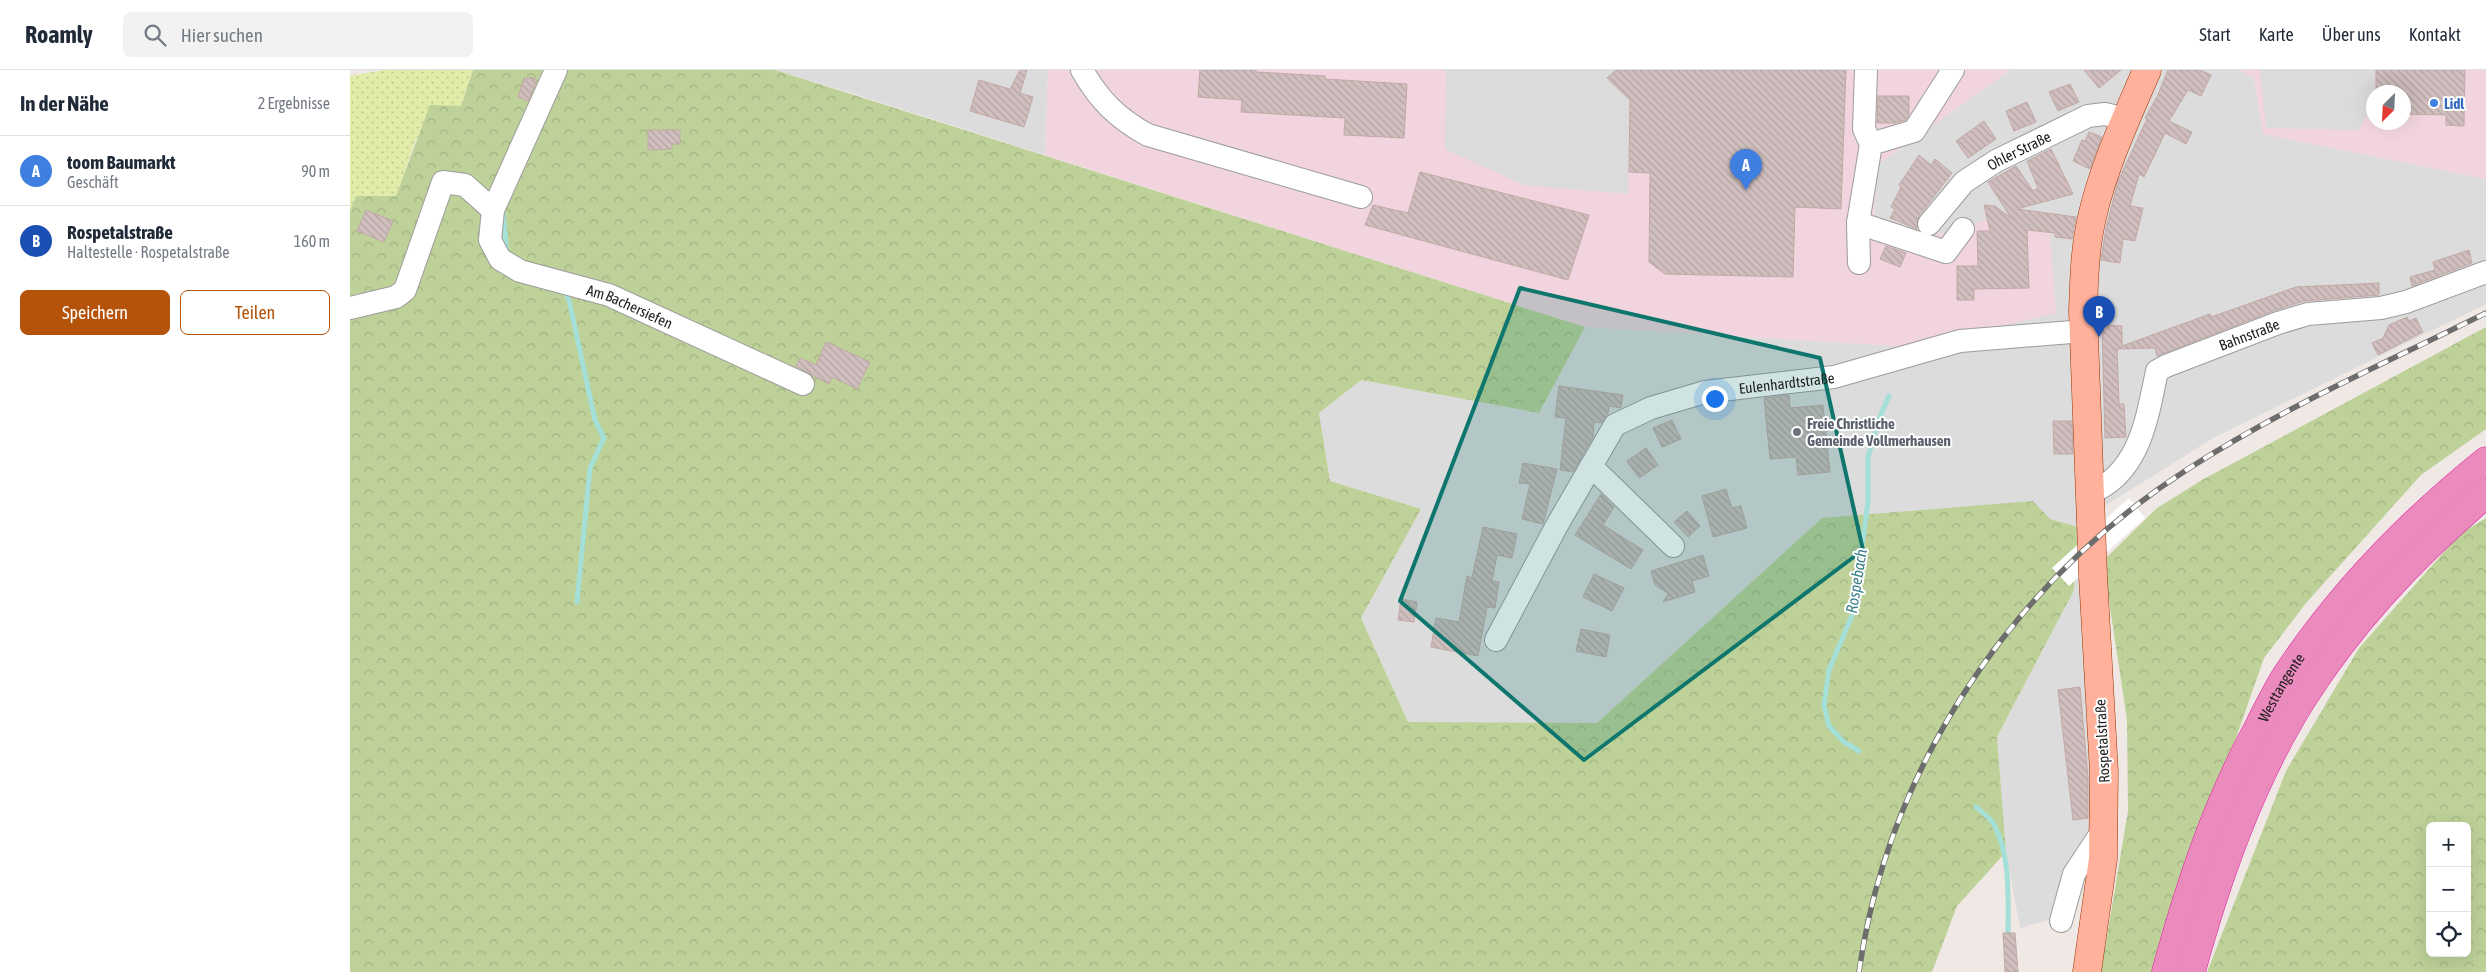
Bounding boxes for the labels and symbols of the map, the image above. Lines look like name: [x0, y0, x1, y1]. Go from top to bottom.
north arrow: [2366, 85, 2411, 130]
place label: Lidl: [2444, 95, 2465, 112]
marker: Lidl: [2428, 97, 2440, 109]
street label: Ohler Straße: [1984, 127, 2053, 173]
pin: A: [1730, 149, 1762, 190]
street label: Am Bachersiefen: [585, 281, 676, 332]
pin: B: [2083, 296, 2115, 337]
street label: Bahnstraße: [2216, 315, 2282, 353]
street label: Eulenhardtstraße: [1738, 368, 1836, 397]
your location: [1702, 386, 1728, 412]
place label: Freie Christliche Gemeinde Vollmerhausen: [1807, 415, 1951, 449]
marker: Freie Christliche Gemeinde Vollmerhausen: [1791, 426, 1803, 438]
water label: Rospebach: [1842, 547, 1871, 615]
street label: Westtangente: [2254, 650, 2308, 724]
street label: Rospetalstraße: [2091, 699, 2113, 783]

